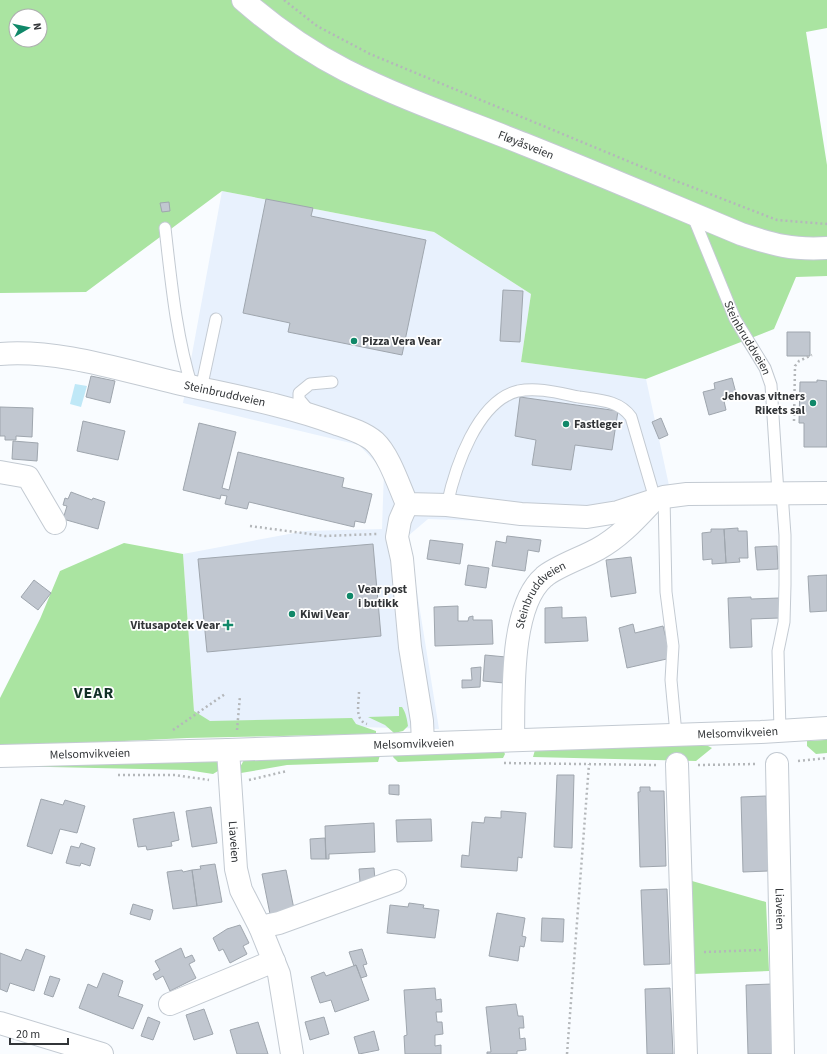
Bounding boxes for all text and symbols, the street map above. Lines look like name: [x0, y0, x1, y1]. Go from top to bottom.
north arrow: [8, 8, 48, 48]
text: N: [29, 22, 45, 31]
street label: Fløyåsveien: [496, 126, 557, 164]
street label: Steinbruddveien: [720, 298, 775, 377]
place label: Pizza Vera Vear: [362, 333, 442, 350]
marker: Pizza Vera Vear: [349, 336, 359, 346]
street label: Steinbruddveien: [182, 376, 267, 411]
place label: Jehovas vitners Rikets sal: [722, 388, 806, 419]
marker: Jehovas vitners Rikets sal: [808, 398, 818, 408]
place label: Fastleger: [574, 416, 623, 433]
marker: Fastleger: [561, 419, 571, 429]
street label: Steinbruddveien: [511, 557, 569, 631]
place label: Vear post i butikk: [357, 581, 408, 612]
marker: Vear post i butikk: [345, 591, 355, 601]
place label: Kiwi Vear: [300, 606, 350, 623]
marker: Kiwi Vear: [287, 609, 297, 619]
place label: Vitusapotek Vear: [130, 617, 220, 634]
marker: Vitusapotek Vear: [223, 620, 233, 630]
district label: VEAR: [73, 682, 114, 704]
street label: Melsomvikveien: [697, 722, 778, 743]
street label: Melsomvikveien: [373, 734, 454, 754]
street label: Melsomvikveien: [49, 744, 131, 763]
street label: Liaveien: [224, 820, 244, 863]
street label: Liaveien: [771, 888, 789, 930]
scale bar: [10, 1020, 68, 1046]
text: 20 m: [16, 1026, 40, 1043]

